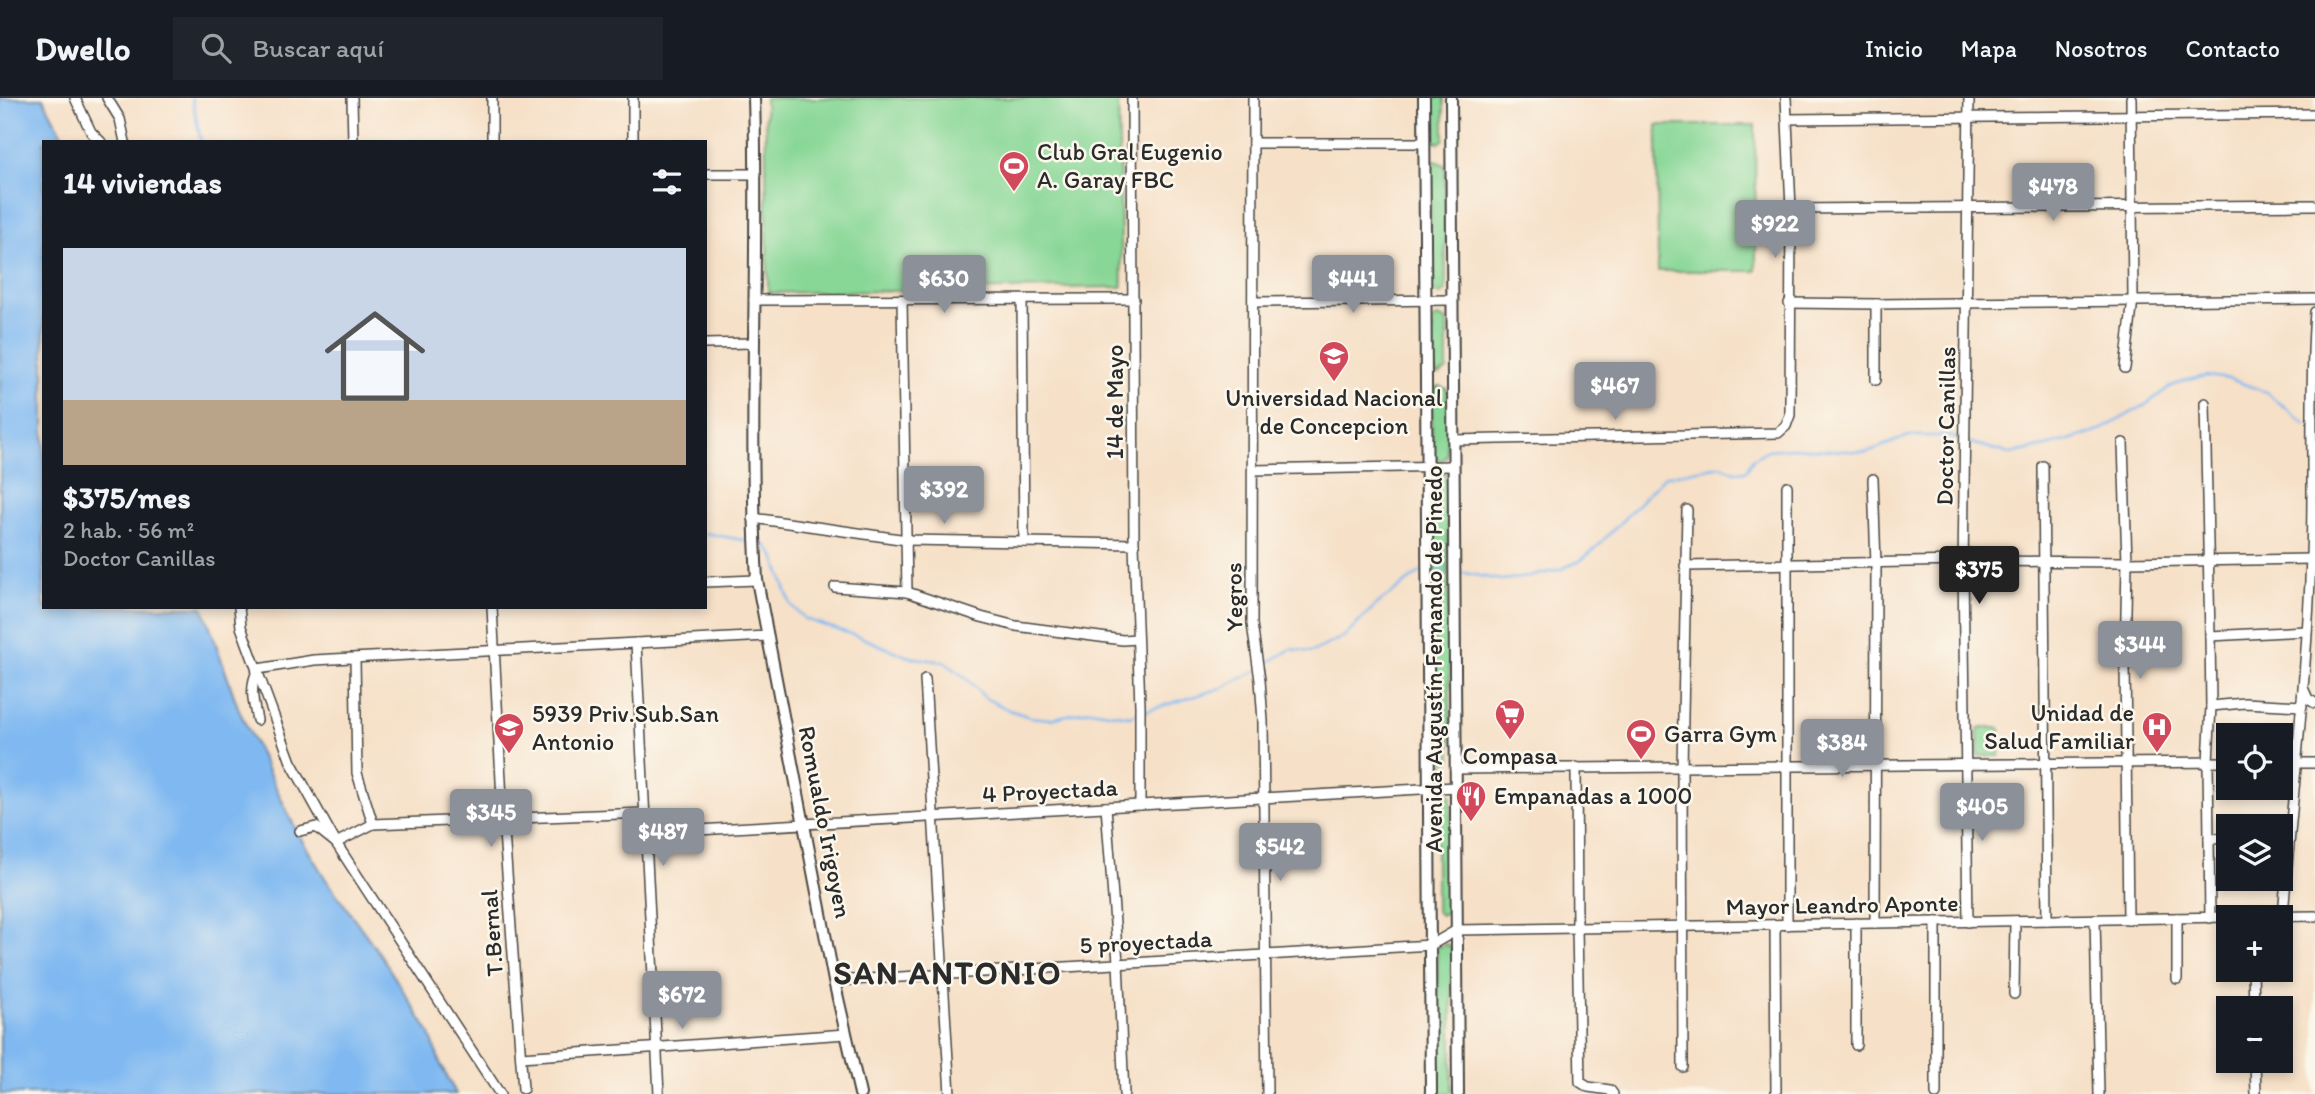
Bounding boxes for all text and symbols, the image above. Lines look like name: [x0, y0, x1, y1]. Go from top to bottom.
search box: [173, 17, 663, 80]
text: Dwello: [35, 29, 131, 68]
icon: search: [197, 29, 235, 67]
text: Buscar aquí: [253, 32, 384, 64]
text: Inicio: [1865, 34, 1923, 63]
text: Mapa: [1961, 34, 2017, 63]
text: Nosotros: [2055, 34, 2147, 63]
text: Contacto: [2185, 34, 2280, 63]
place label: Club Gral Eugenio A. Garay FBC: [1037, 137, 1223, 194]
sports icon: Club Gral Eugenio A. Garay FBC: [997, 149, 1031, 193]
icon: filters: [648, 163, 686, 201]
text: 14 viviendas: [63, 164, 222, 201]
pin: $478: [2012, 164, 2094, 223]
text: $478: [2028, 172, 2078, 200]
pin: $922: [1734, 200, 1816, 260]
text: $922: [1751, 209, 1799, 237]
pin: $630: [903, 256, 985, 315]
pin: $441: [1312, 256, 1394, 315]
text: $630: [919, 264, 969, 292]
text: $441: [1328, 264, 1378, 292]
icon: home: [312, 293, 438, 419]
school or university icon: Universidad Nacional de Concepcion: [1317, 339, 1351, 383]
street label: 14 de Mayo: [1100, 344, 1129, 460]
street label: Doctor Canillas: [1930, 346, 1961, 506]
pin: $467: [1574, 362, 1656, 422]
text: $467: [1590, 371, 1640, 399]
place label: Universidad Nacional de Concepcion: [1225, 383, 1443, 440]
street label: Avenida Augustín Fernando de Pinedo: [1419, 465, 1448, 853]
pin: $392: [903, 466, 985, 526]
text: $392: [920, 475, 968, 503]
text: $375/mes: [63, 479, 191, 516]
text: 2 hab. · 56 m²: [63, 516, 194, 544]
text: Doctor Canillas: [63, 544, 216, 572]
pin: $375: [1938, 546, 2020, 606]
text: $375: [1955, 555, 2003, 583]
street label: Yegros: [1218, 562, 1249, 632]
pin: $344: [2099, 622, 2181, 681]
text: $344: [2114, 630, 2166, 658]
supermarket icon: Compasa: [1493, 697, 1527, 741]
place label: Unidad de Salud Familiar: [1984, 698, 2134, 755]
place label: 5939 Priv.Sub.San Antonio: [532, 699, 720, 756]
hospital icon: Unidad de Salud Familiar: [2140, 710, 2174, 754]
school or university icon: 5939 Priv.Sub.San Antonio: [492, 711, 526, 755]
sports icon: Garra Gym: [1624, 717, 1658, 761]
place label: Garra Gym: [1664, 719, 1777, 748]
pin: $384: [1801, 720, 1883, 779]
street label: Romualdo Irigoyen: [793, 723, 858, 921]
map controls: [2216, 723, 2293, 1073]
button: locate: [2216, 723, 2293, 800]
text: $384: [1817, 728, 1867, 756]
place label: Compasa: [1463, 741, 1558, 770]
street label: 4 Proyectada: [981, 772, 1119, 809]
restaurant icon: Empanadas a 1000: [1454, 779, 1488, 823]
place label: Empanadas a 1000: [1494, 781, 1692, 810]
pin: $405: [1941, 784, 2023, 843]
pin: $345: [450, 790, 532, 849]
text: $405: [1956, 792, 2008, 820]
text: $345: [466, 798, 516, 826]
pin: $487: [622, 808, 704, 868]
button: layers: [2216, 814, 2293, 891]
text: $487: [638, 817, 688, 845]
pin: $542: [1239, 824, 1321, 883]
text: $542: [1255, 832, 1305, 860]
street label: T.Bernal: [474, 888, 509, 977]
street label: Mayor Leandro Aponte: [1725, 888, 1959, 921]
button: +: [2216, 905, 2293, 982]
street label: 5 proyectada: [1079, 924, 1214, 959]
district label: SAN ANTONIO: [834, 954, 1062, 992]
pin: $672: [641, 972, 723, 1031]
text: $672: [658, 980, 706, 1008]
button: −: [2216, 996, 2293, 1073]

